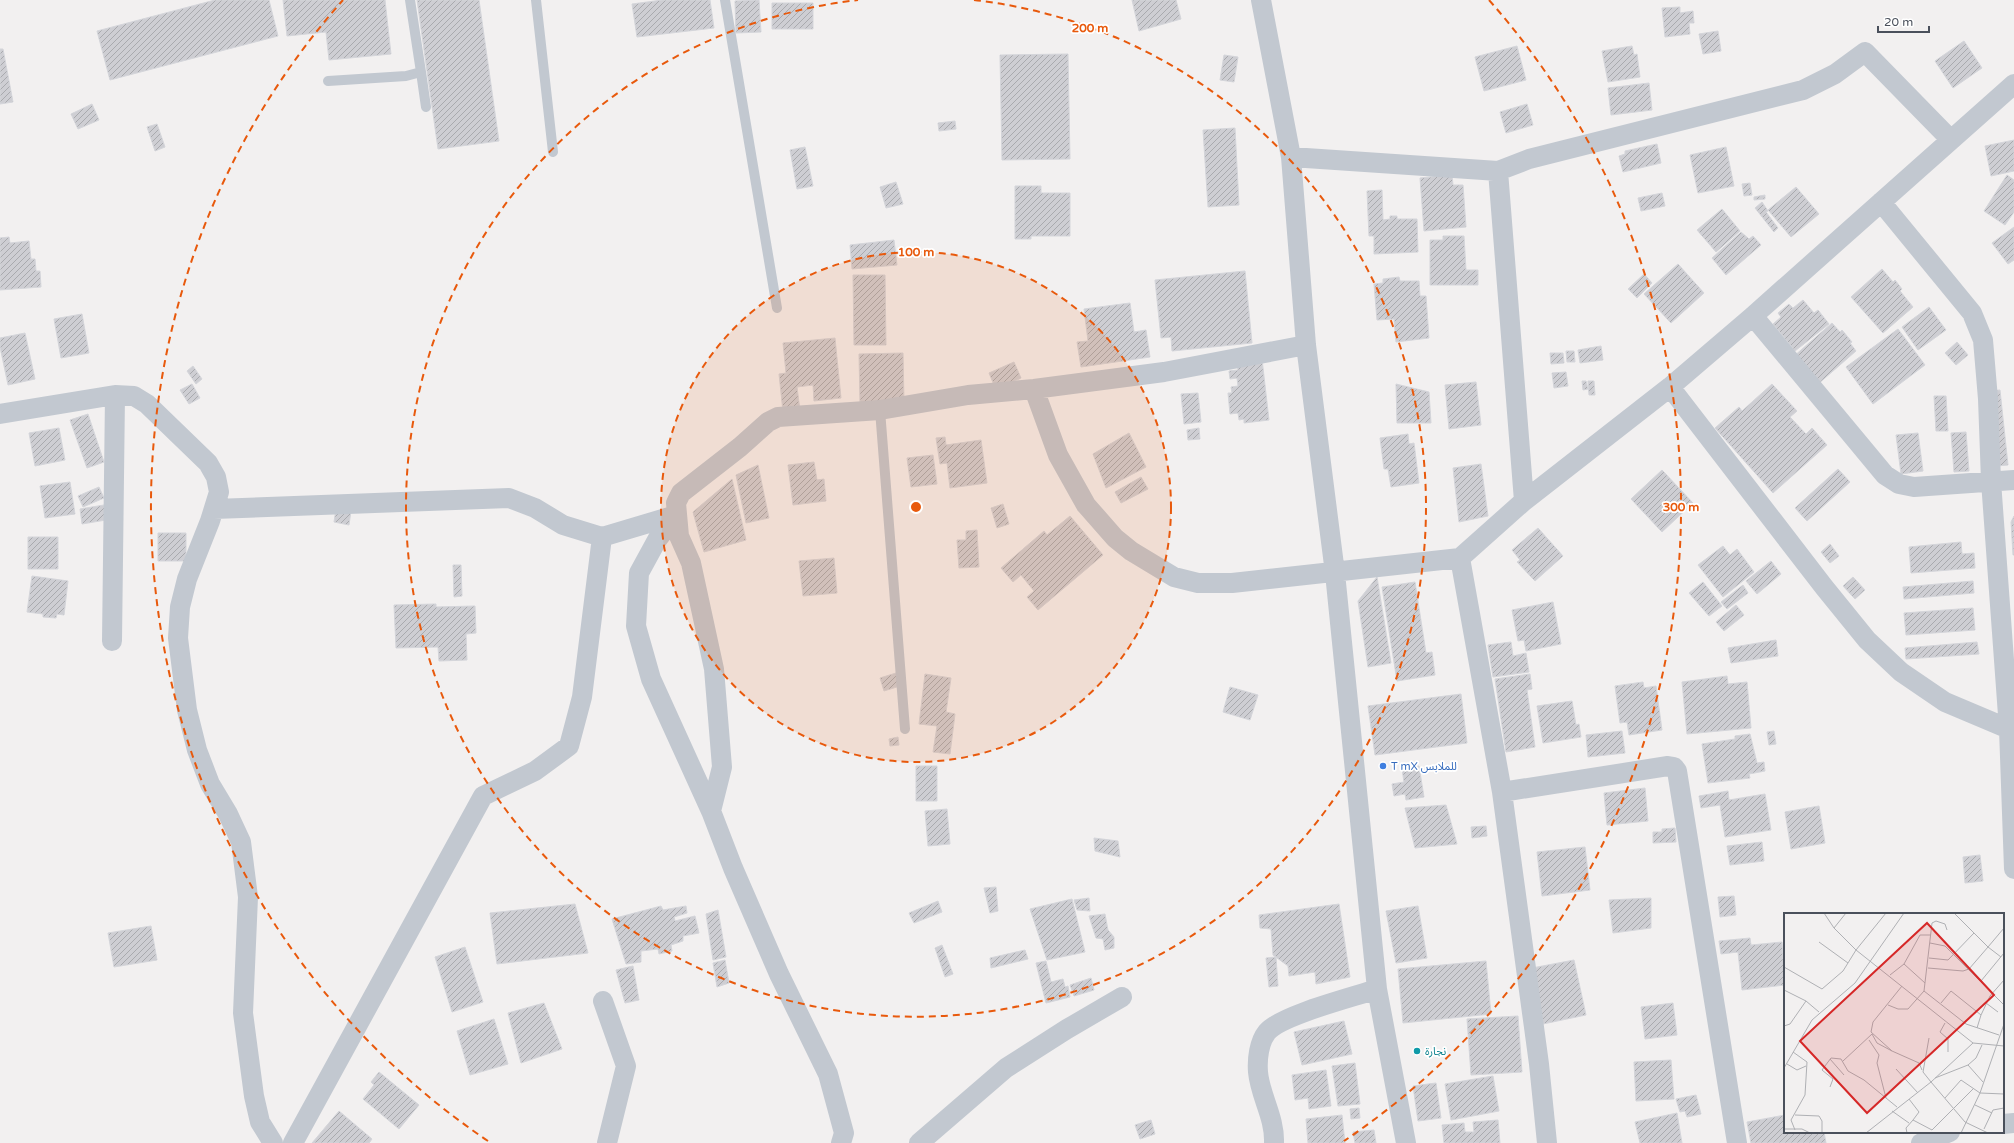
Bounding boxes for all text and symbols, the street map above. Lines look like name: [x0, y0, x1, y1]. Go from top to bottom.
scale bar: [1878, 8, 1929, 34]
text: 20 m: [1884, 15, 1913, 29]
text: 200 m: [1072, 21, 1108, 35]
text: 100 m: [898, 245, 934, 259]
centre of rings: [909, 500, 923, 514]
text: 300 m: [1663, 500, 1699, 514]
place label: T mX للملابس: [1391, 760, 1457, 773]
marker: T mX للملابس: [1378, 761, 1388, 771]
inset map: [1784, 913, 2004, 1133]
place label: نجارة: [1425, 1045, 1446, 1058]
marker: نجارة: [1412, 1046, 1422, 1056]

